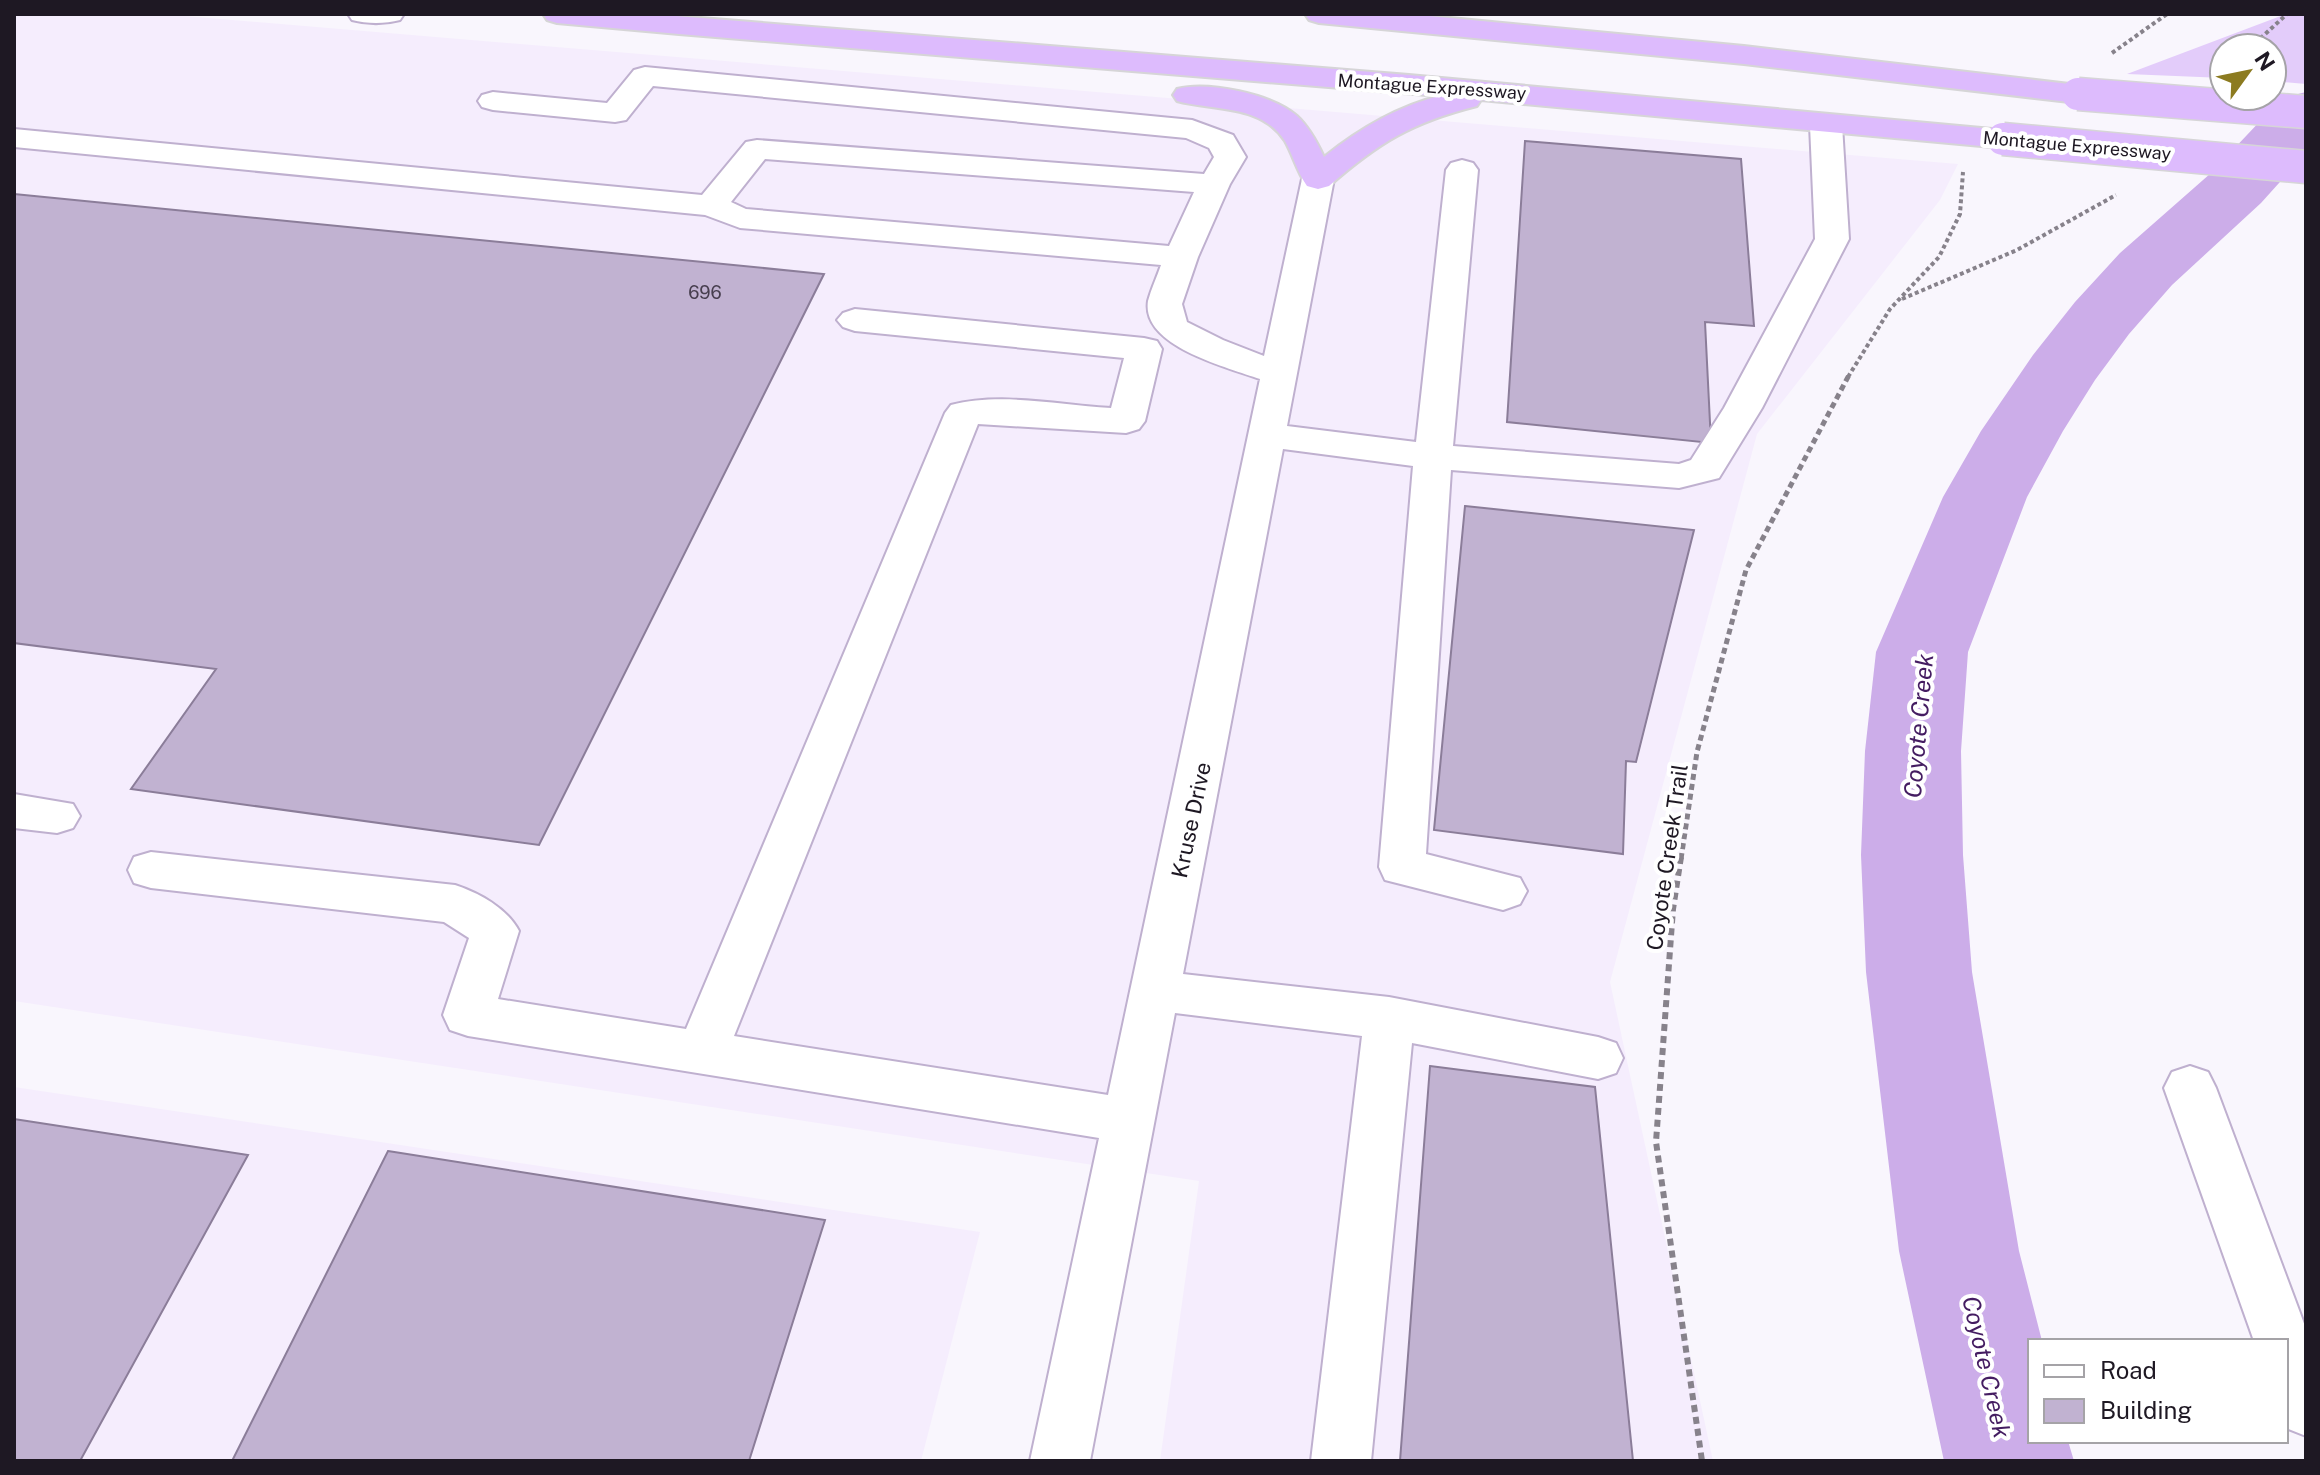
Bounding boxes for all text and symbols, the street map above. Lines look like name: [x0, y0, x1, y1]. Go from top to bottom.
north arrow: [2208, 32, 2288, 112]
text: N: [2249, 47, 2280, 75]
street label: Montague Expressway: [1337, 69, 1527, 104]
street label: Montague Expressway: [1982, 127, 2172, 164]
house number: 696: [688, 282, 722, 303]
water label: Coyote Creek: [1898, 653, 1938, 799]
street label: Kruse Drive: [1166, 760, 1216, 880]
street label: Coyote Creek Trail: [1641, 762, 1693, 952]
water label: Coyote Creek: [1957, 1293, 2017, 1440]
legend: [2028, 1339, 2288, 1443]
text: Road: [2100, 1356, 2157, 1384]
text: Building: [2100, 1396, 2192, 1424]

